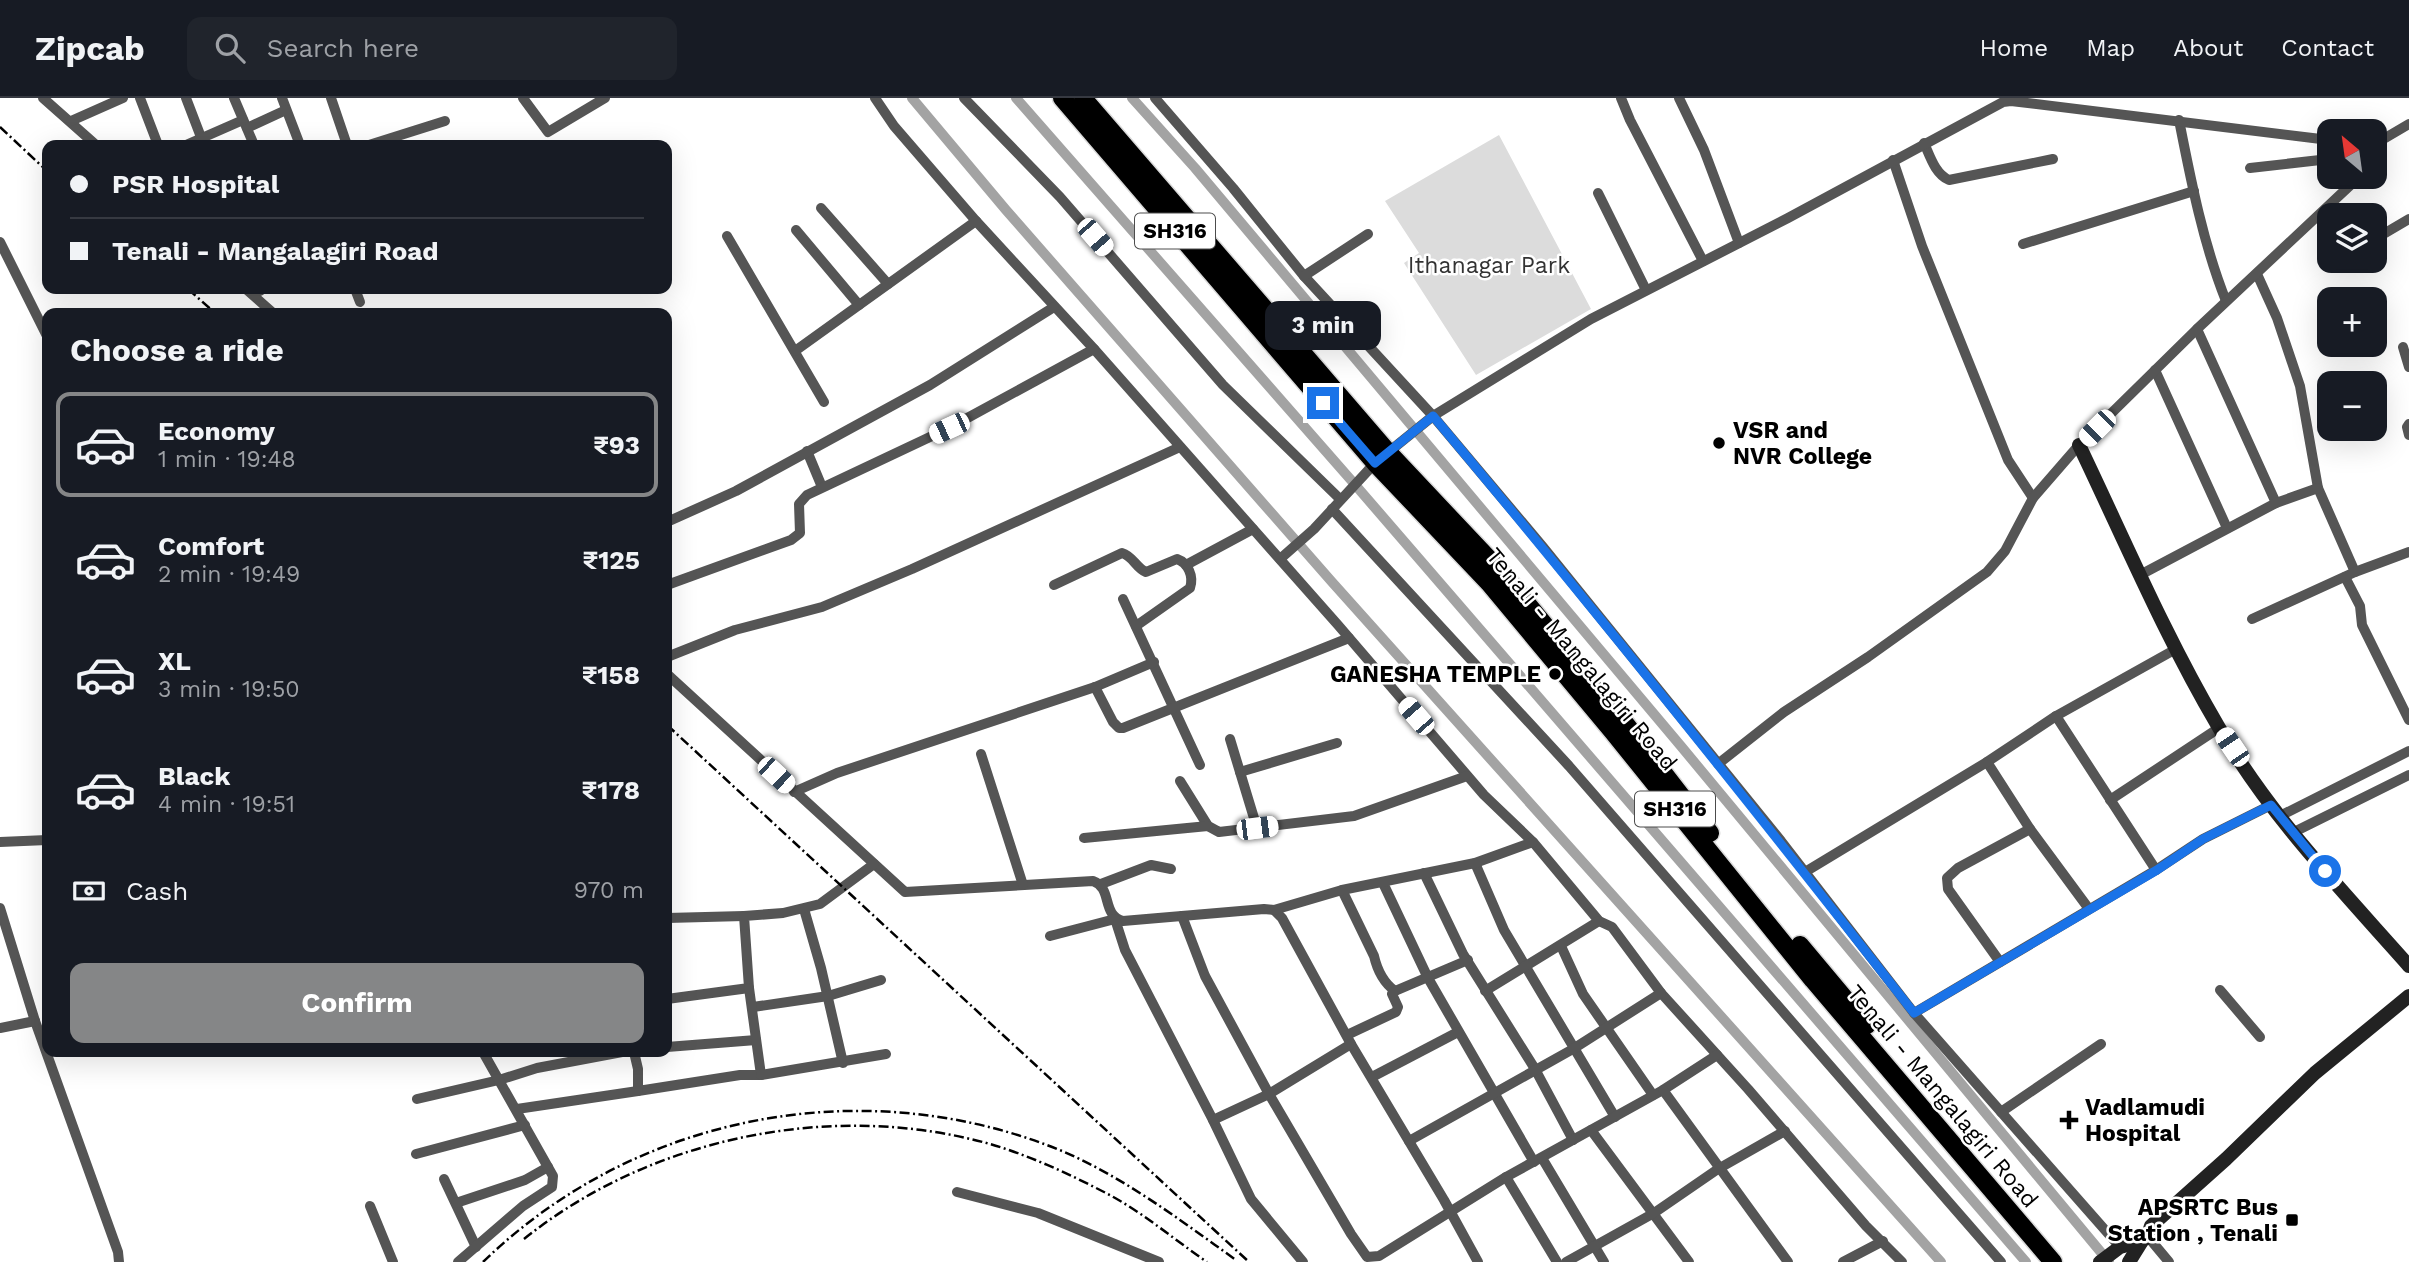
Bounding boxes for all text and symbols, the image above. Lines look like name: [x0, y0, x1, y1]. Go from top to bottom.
search box: [187, 17, 677, 80]
text: Zipcab: [35, 29, 145, 68]
icon: search: [211, 29, 249, 67]
text: Search here: [267, 33, 419, 63]
text: Home: [1980, 34, 2048, 62]
text: Map: [2086, 34, 2135, 62]
text: About: [2173, 34, 2243, 62]
text: Contact: [2281, 34, 2374, 62]
north arrow: [2317, 119, 2387, 189]
map controls: [2317, 119, 2387, 441]
text: PSR Hospital: [112, 169, 279, 199]
button: layers: [2317, 203, 2387, 273]
car: [1074, 214, 1117, 260]
road number: SH316: [1135, 214, 1215, 248]
text: Tenali - Mangalagiri Road: [112, 236, 439, 266]
park label: Ithanagar Park: [1408, 252, 1570, 279]
button: +: [2317, 287, 2387, 357]
callout: 3 min: [1265, 302, 1381, 350]
text: 3 min: [1292, 312, 1354, 339]
text: Choose a ride: [70, 331, 284, 369]
button: −: [2317, 371, 2387, 441]
route end: [1307, 387, 1339, 419]
car: [2075, 406, 2120, 450]
car: [926, 410, 973, 446]
icon: car: [74, 413, 137, 476]
text: Economy: [158, 416, 275, 446]
place label: VSR and NVR College: [1733, 417, 1872, 470]
text: ₹93: [593, 430, 640, 460]
marker: VSR and NVR College: [1711, 435, 1727, 451]
text: 1 min · 19:48: [158, 446, 296, 473]
icon: car: [74, 528, 137, 591]
text: Comfort: [158, 531, 264, 561]
street label: Tenali - Mangalagiri Road: [1481, 542, 1683, 776]
text: ₹125: [583, 545, 640, 575]
text: 2 min · 19:49: [158, 561, 300, 588]
icon: car: [74, 643, 137, 706]
text: XL: [158, 646, 191, 676]
text: ₹158: [582, 660, 640, 690]
place label: GANESHA TEMPLE: [1330, 661, 1541, 688]
marker: GANESHA TEMPLE: [1547, 666, 1563, 682]
text: 3 min · 19:50: [158, 676, 300, 703]
car: [1395, 693, 1438, 739]
car: [2212, 724, 2253, 770]
car: [754, 753, 799, 797]
icon: car: [74, 758, 137, 821]
text: Black: [158, 761, 230, 791]
text: ₹178: [582, 775, 640, 805]
text: 4 min · 19:51: [158, 791, 295, 818]
road number: SH316: [1635, 792, 1715, 826]
car: [1235, 815, 1280, 841]
route start: [2309, 855, 2341, 887]
icon: cash: [70, 872, 108, 910]
text: Cash: [126, 876, 188, 906]
text: 970 m: [574, 877, 644, 904]
button: Confirm: [70, 963, 644, 1043]
street label: Tenali - Mangalagiri Road: [1842, 979, 2044, 1213]
place label: Vadlamudi Hospital: [2085, 1094, 2205, 1147]
marker: Vadlamudi Hospital: [2059, 1110, 2079, 1130]
place label: APSRTC Bus Station , Tenali: [2108, 1194, 2278, 1247]
marker: APSRTC Bus Station , Tenali: [2284, 1212, 2300, 1228]

